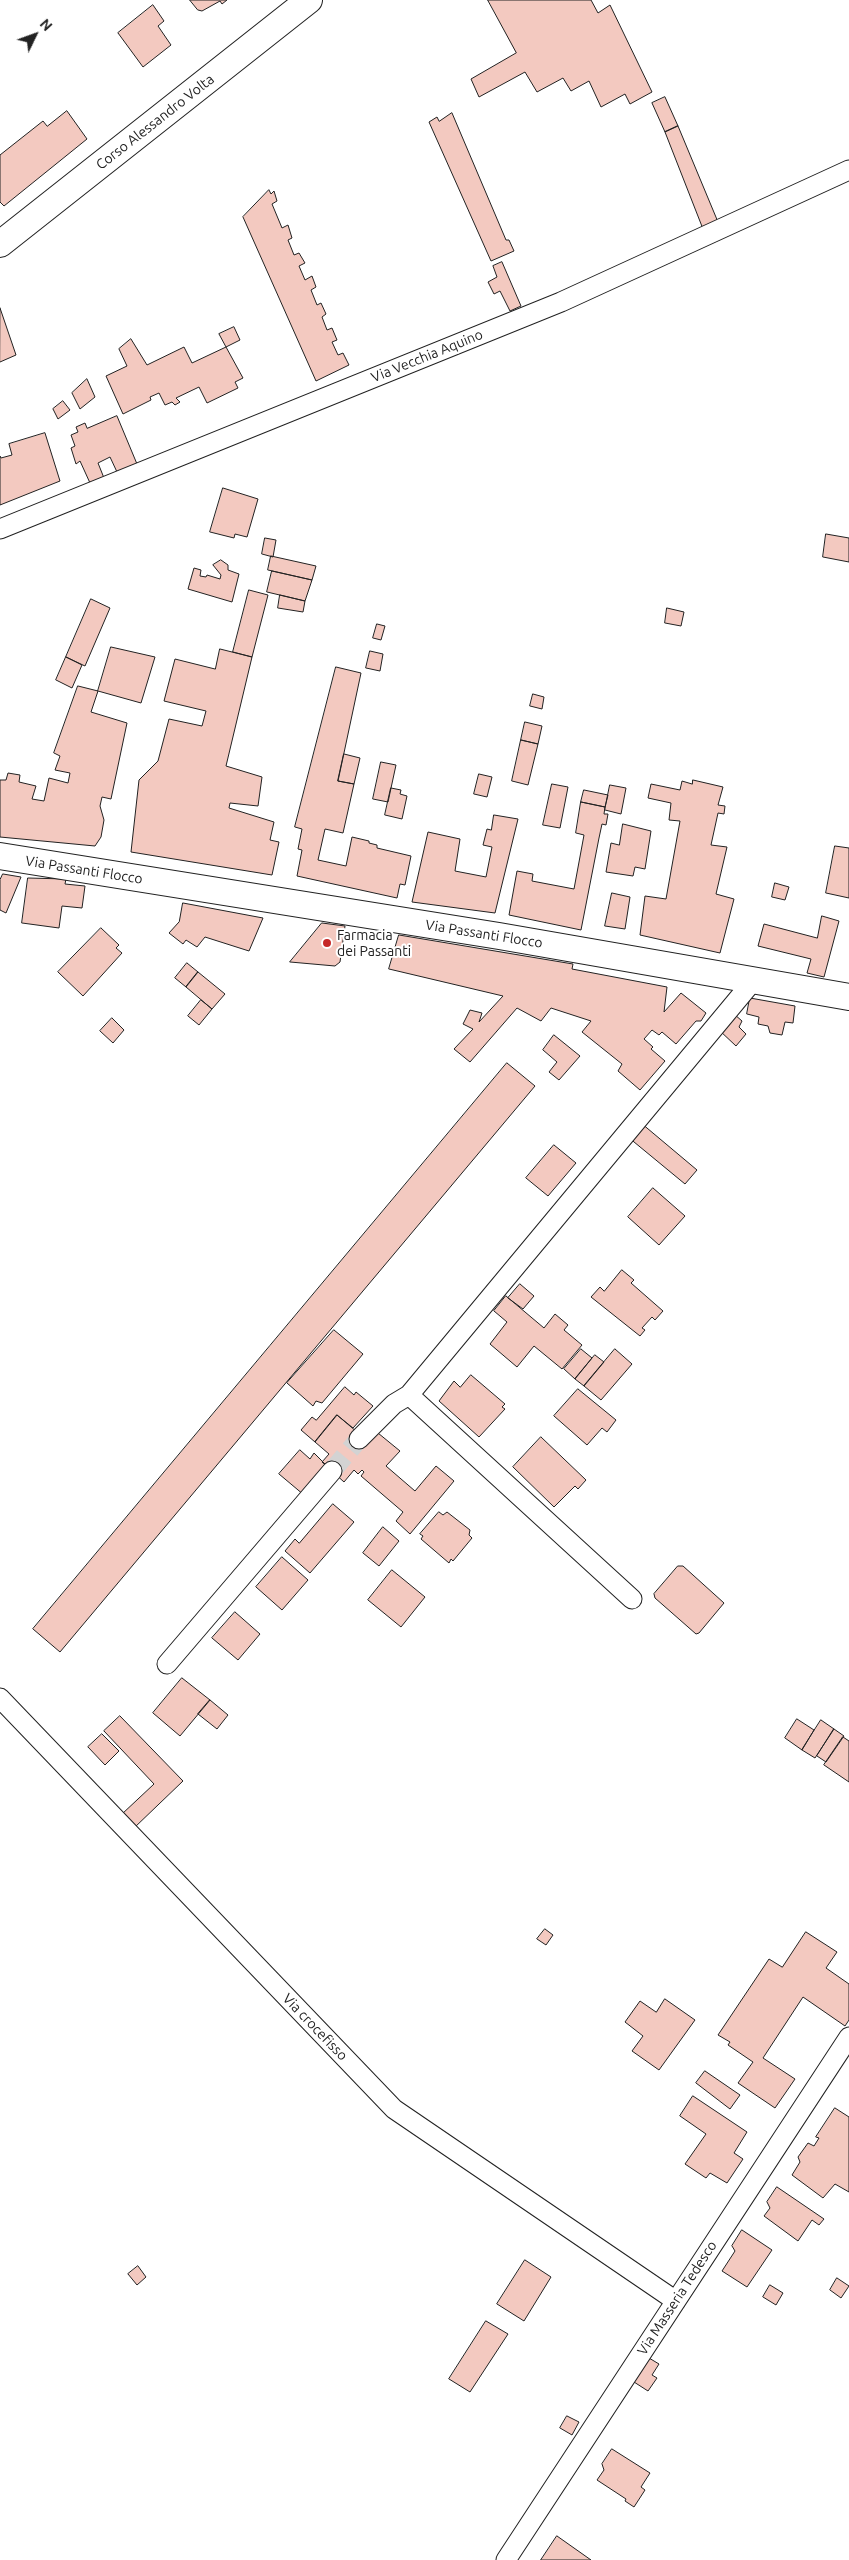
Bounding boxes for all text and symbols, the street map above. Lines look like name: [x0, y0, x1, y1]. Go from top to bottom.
north arrow: [10, 10, 60, 60]
text: N: [37, 16, 56, 34]
street label: Corso Alessandro Volta: [93, 71, 217, 173]
street label: Via Vecchia Aquino: [369, 326, 485, 386]
street label: Via Passanti Flocco: [24, 852, 144, 888]
street label: Via Passanti Flocco: [424, 916, 544, 952]
place label: Farmacia dei Passanti: [337, 927, 411, 960]
marker: Farmacia dei Passanti: [321, 937, 333, 949]
street label: Via crocefisso: [279, 1990, 351, 2064]
street label: Via Masseria Tedesco: [634, 2238, 720, 2358]

